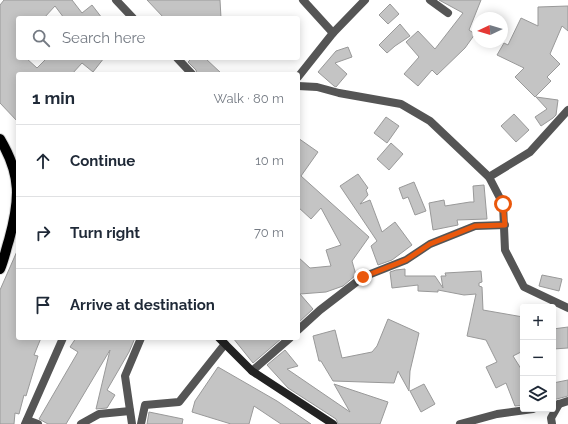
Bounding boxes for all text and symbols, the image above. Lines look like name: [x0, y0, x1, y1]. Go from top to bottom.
north arrow: [472, 12, 508, 48]
search box: [16, 16, 300, 60]
icon: search: [30, 27, 52, 49]
text: Search here: [62, 29, 145, 47]
text: 1 min: [32, 88, 75, 108]
text: Walk · 80 m: [214, 91, 284, 106]
icon: ahead: [32, 150, 54, 172]
text: Continue: [70, 152, 135, 170]
text: 10 m: [255, 153, 284, 168]
route start: [494, 195, 512, 213]
icon: right: [32, 222, 54, 244]
text: Turn right: [70, 224, 140, 242]
text: 70 m: [254, 225, 284, 240]
route end: [354, 268, 372, 286]
icon: arrive: [32, 294, 54, 316]
text: Arrive at destination: [70, 296, 215, 314]
map controls: [520, 304, 556, 412]
button: +: [520, 304, 556, 340]
button: −: [520, 340, 556, 376]
button: layers: [520, 376, 556, 412]

